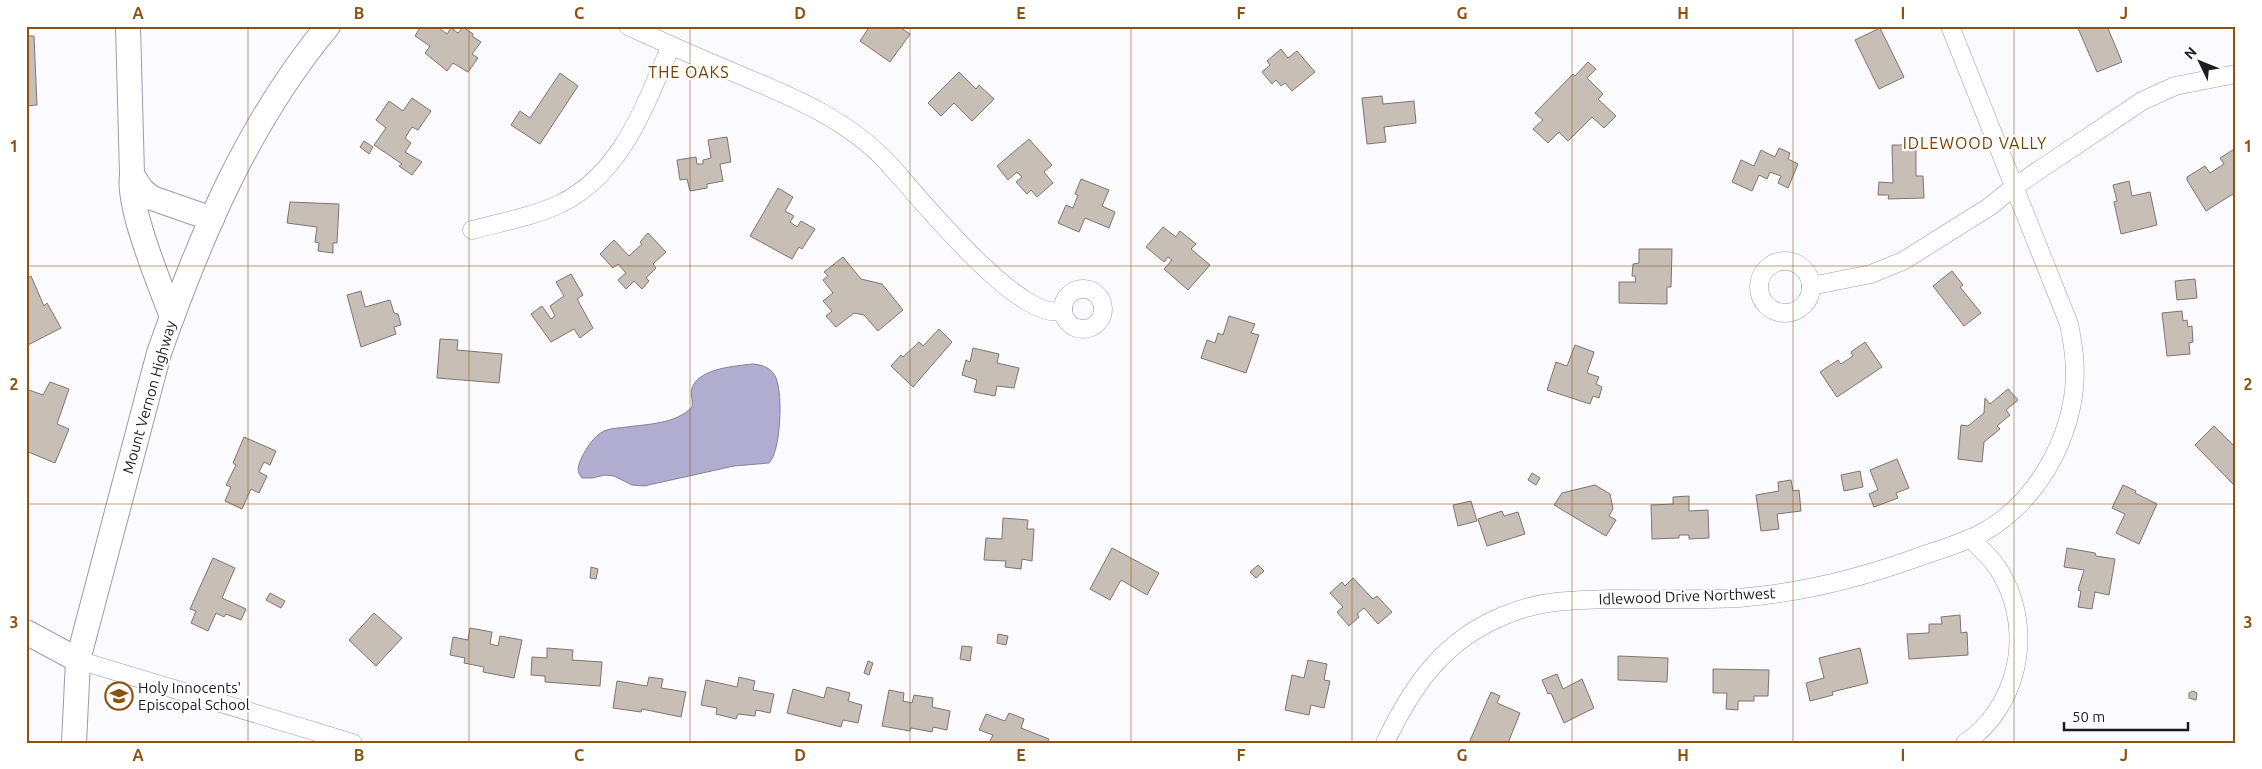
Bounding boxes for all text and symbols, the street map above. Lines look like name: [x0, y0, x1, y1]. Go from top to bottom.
text: A: [132, 4, 144, 22]
text: B: [354, 4, 364, 22]
text: C: [574, 4, 584, 22]
text: D: [794, 4, 806, 22]
text: E: [1016, 4, 1026, 22]
text: F: [1237, 4, 1246, 22]
text: G: [1456, 4, 1468, 22]
text: H: [1677, 4, 1689, 22]
text: I: [1901, 4, 1905, 22]
text: J: [2120, 4, 2128, 22]
north arrow: [2174, 38, 2224, 88]
text: N: [2181, 44, 2200, 62]
district label: THE OAKS: [648, 63, 730, 81]
district label: IDLEWOOD VALLY: [1903, 134, 2047, 152]
text: 1: [9, 137, 19, 155]
text: 1: [2243, 137, 2253, 155]
street label: Mount Vernon Highway: [119, 319, 179, 475]
text: 2: [9, 375, 19, 393]
text: 2: [2243, 375, 2253, 393]
street label: Idlewood Drive Northwest: [1598, 584, 1776, 608]
text: 3: [9, 613, 19, 631]
text: 3: [2243, 613, 2253, 631]
place label: Holy Innocents' Episcopal School: [138, 679, 250, 713]
school or university icon: Holy Innocents' Episcopal School: [104, 681, 134, 711]
scale bar: [2064, 699, 2188, 731]
text: 50 m: [2072, 708, 2105, 725]
text: A: [132, 746, 144, 764]
text: B: [354, 746, 364, 764]
text: C: [574, 746, 584, 764]
text: D: [794, 746, 806, 764]
text: E: [1016, 746, 1026, 764]
text: F: [1237, 746, 1246, 764]
text: G: [1456, 746, 1468, 764]
text: H: [1677, 746, 1689, 764]
text: I: [1901, 746, 1905, 764]
text: J: [2120, 746, 2128, 764]

